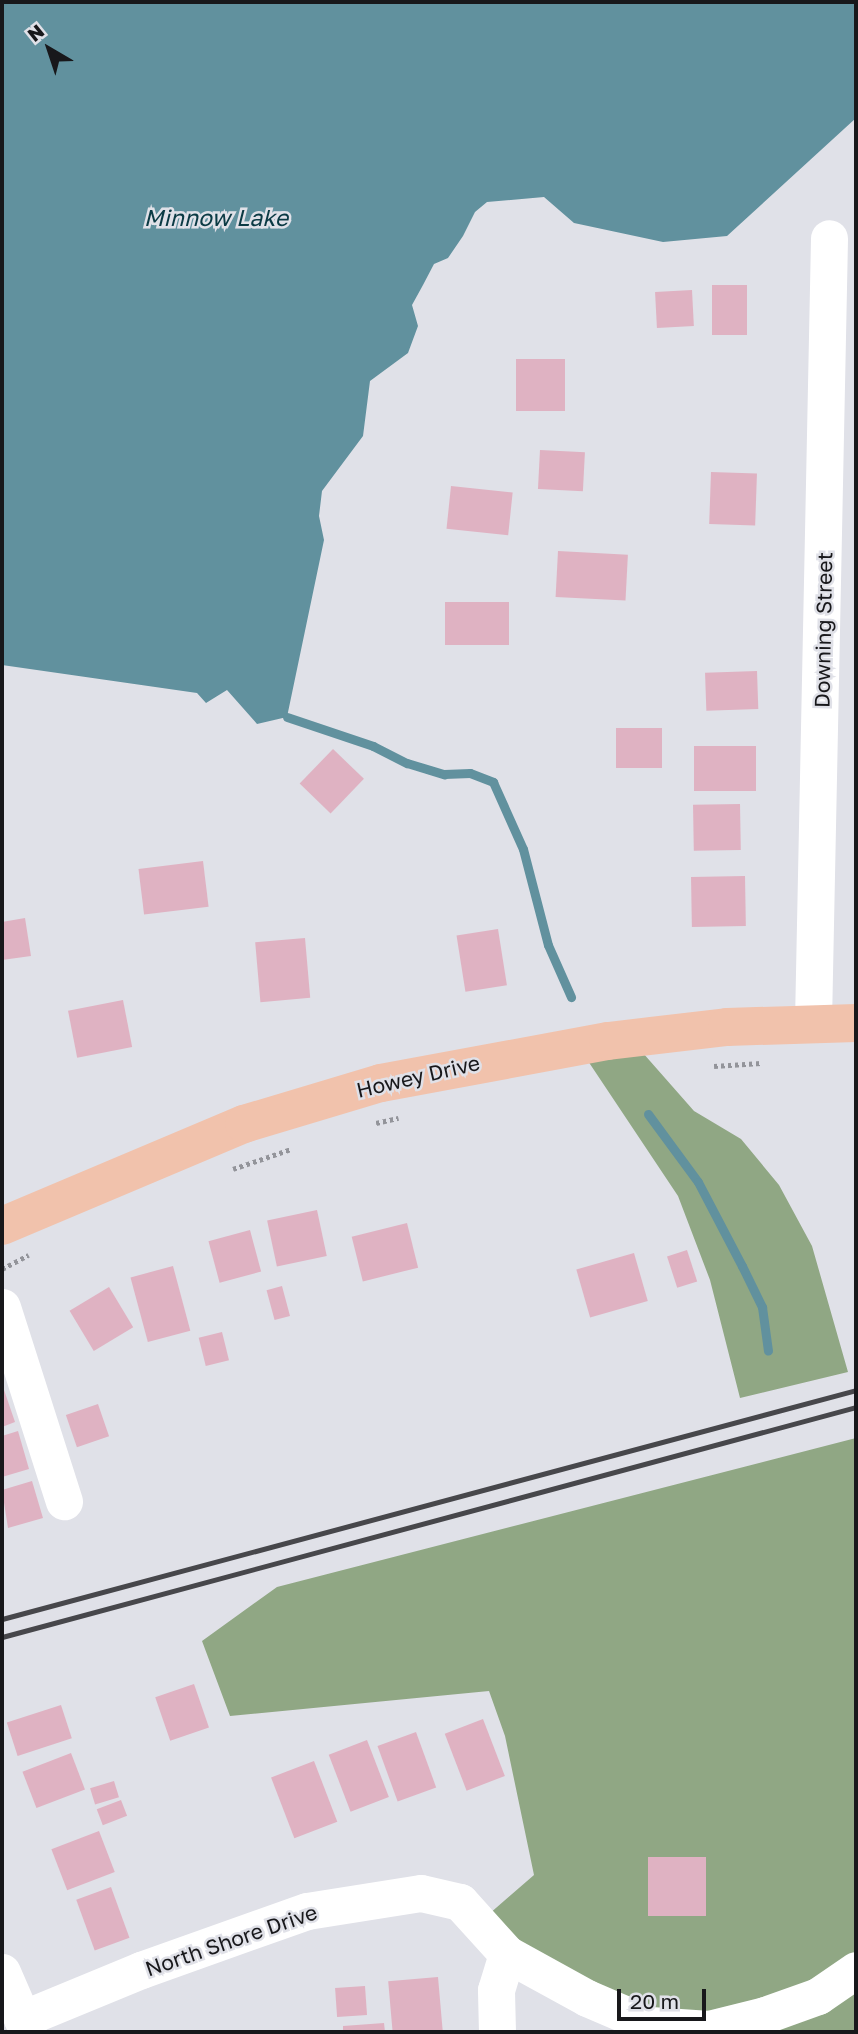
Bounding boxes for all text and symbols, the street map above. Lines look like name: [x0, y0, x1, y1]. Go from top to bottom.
north arrow: [14, 14, 84, 84]
text: N: [23, 19, 48, 46]
water label: Minnow Lake: [144, 203, 288, 231]
street label: Downing Street: [809, 552, 837, 708]
street label: Howey Drive: [354, 1050, 482, 1102]
street label: North Shore Drive: [142, 1899, 320, 1981]
scale bar: [620, 1974, 709, 2018]
text: 20 m: [630, 1988, 679, 2014]

